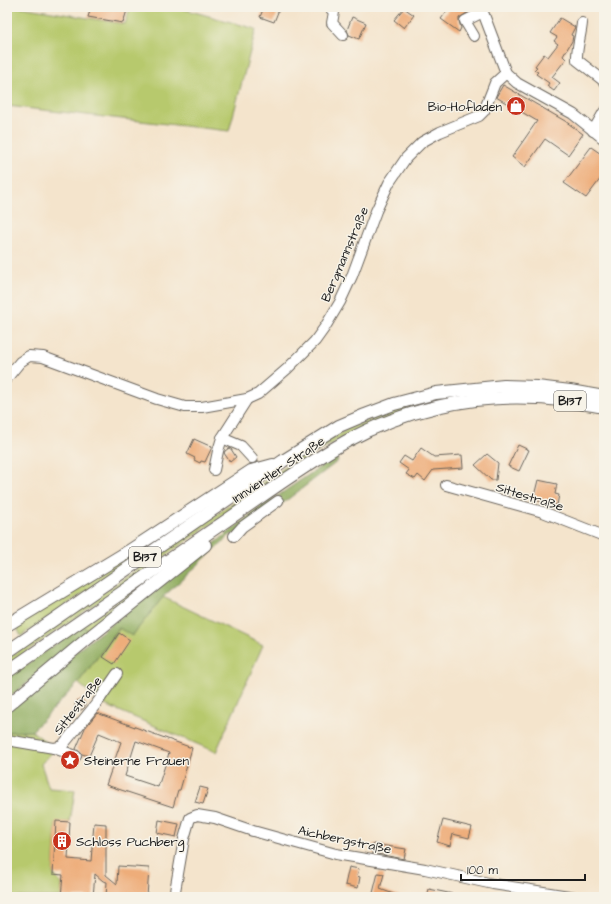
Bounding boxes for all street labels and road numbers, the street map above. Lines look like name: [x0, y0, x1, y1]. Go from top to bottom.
street label: Bergmannstraße: [317, 204, 374, 305]
road number: B137: [554, 391, 586, 411]
street label: Innviertler Straße: [229, 432, 328, 508]
street label: Sittestraße: [494, 478, 566, 516]
road number: B137: [129, 547, 161, 567]
street label: Sittestraße: [49, 673, 106, 739]
street label: Aichbergstraße: [296, 821, 393, 860]

